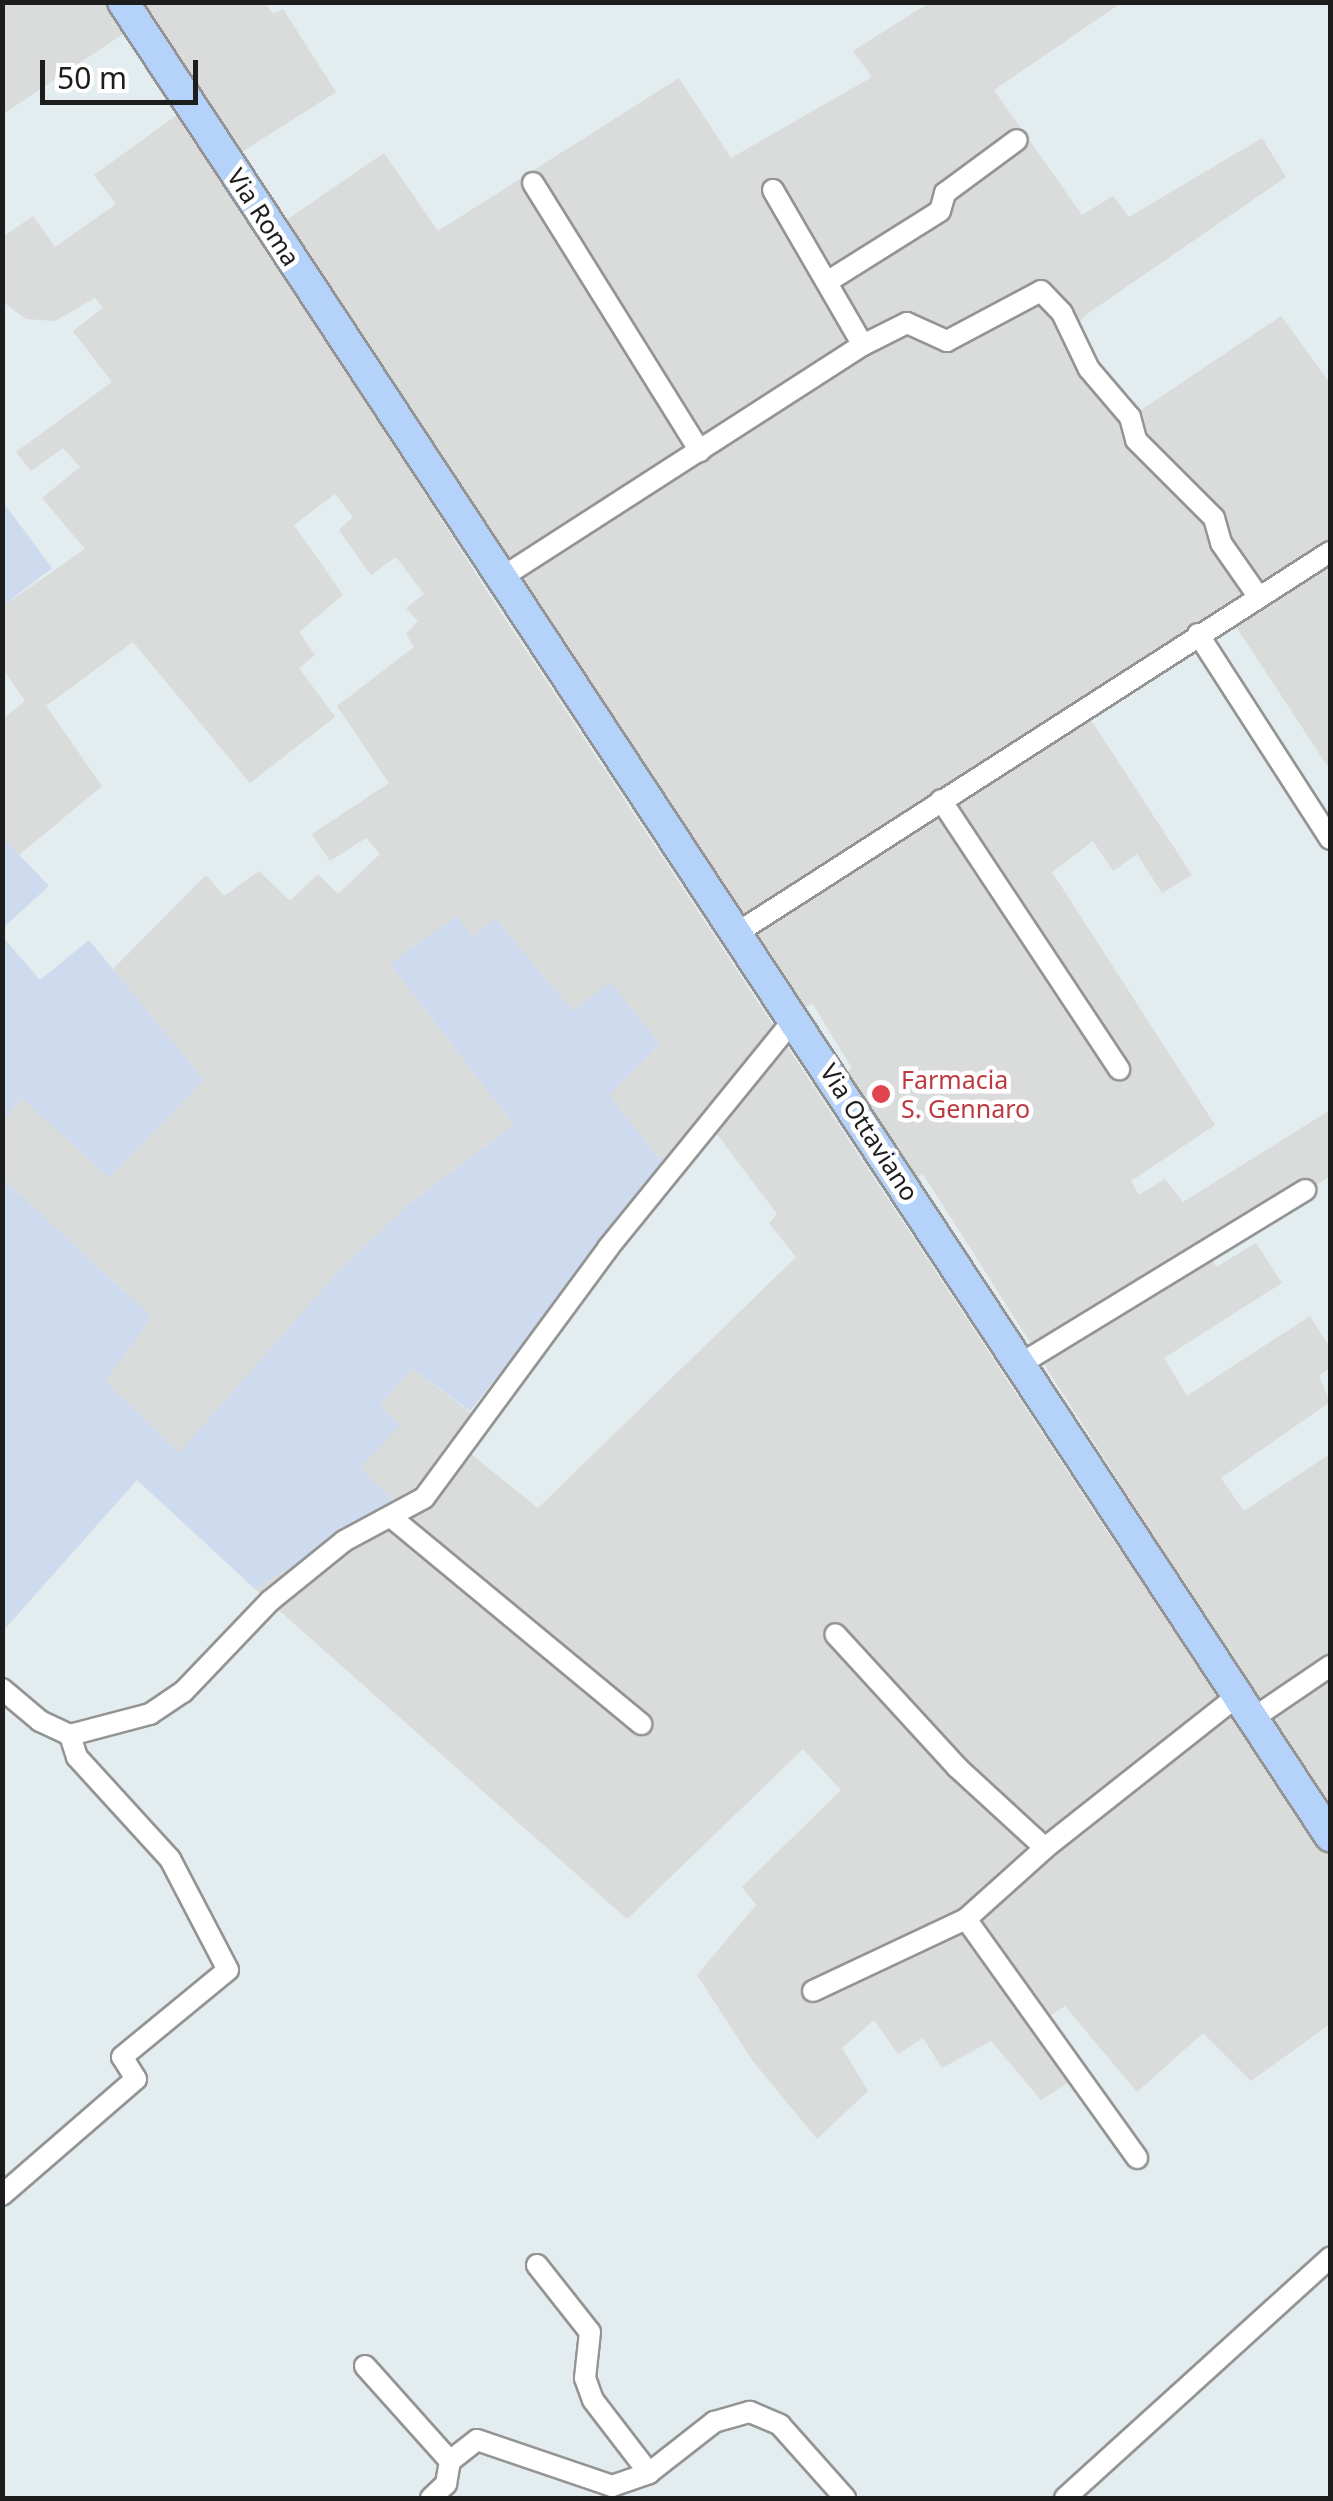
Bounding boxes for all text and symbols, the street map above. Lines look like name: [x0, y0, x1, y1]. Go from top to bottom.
scale bar: [45, 40, 202, 102]
text: 50 m: [57, 57, 127, 98]
street label: Via Roma: [221, 163, 307, 271]
street label: Via Ottaviano: [815, 1058, 925, 1206]
place label: Farmacia S. Gennaro: [901, 1065, 1030, 1124]
marker: Farmacia S. Gennaro: [870, 1083, 892, 1105]

